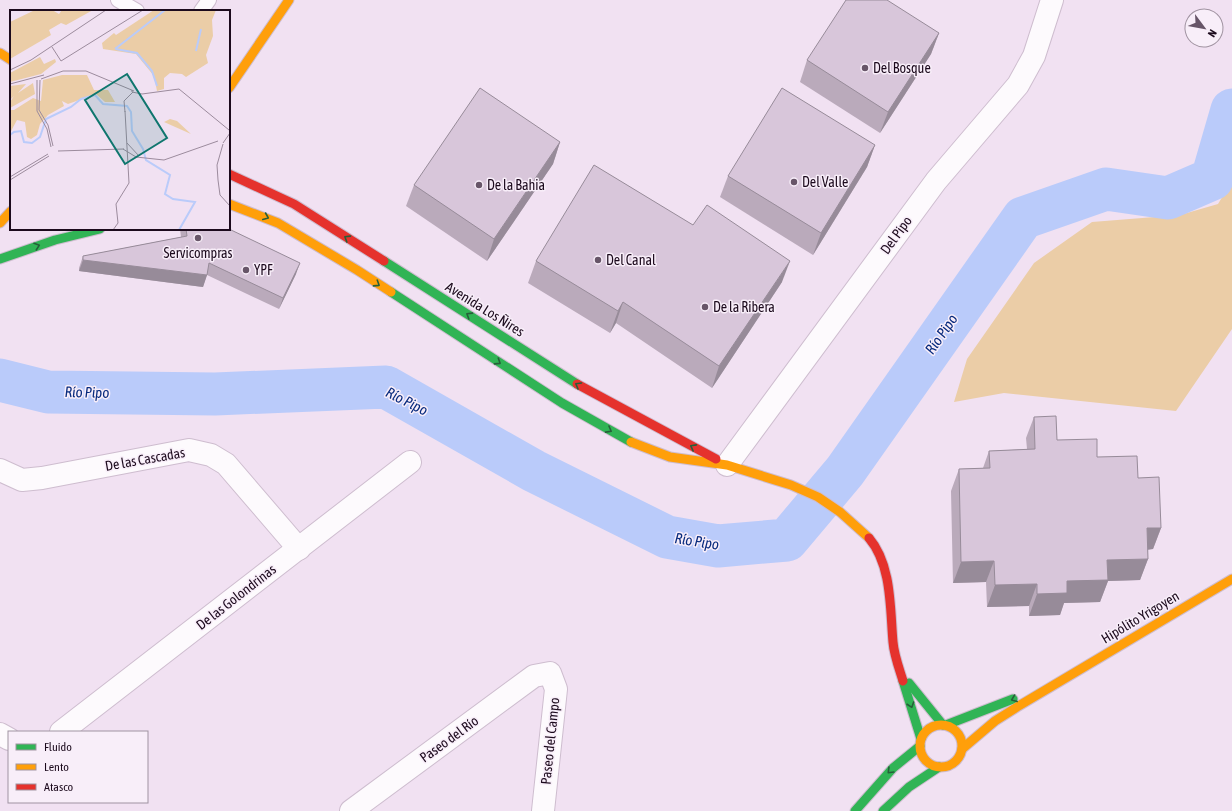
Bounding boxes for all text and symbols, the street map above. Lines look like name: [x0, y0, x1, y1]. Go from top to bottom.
north arrow: [1184, 8, 1224, 48]
inset map: [10, 10, 230, 230]
text: N: [1206, 27, 1219, 39]
place label: Del Bosque: [873, 60, 931, 76]
marker: Del Bosque: [860, 63, 870, 73]
place label: Del Valle: [802, 174, 848, 190]
place label: De la Bahia: [487, 177, 545, 193]
marker: Del Valle: [789, 177, 799, 187]
marker: De la Bahia: [474, 180, 484, 190]
one-way arrow: [262, 213, 269, 221]
street label: Del Pipo: [877, 213, 915, 257]
marker: Servicompras: [193, 233, 203, 243]
one-way arrow: [344, 235, 351, 243]
one-way arrow: [33, 243, 40, 251]
place label: Servicompras: [163, 245, 233, 261]
place label: Del Canal: [606, 252, 656, 268]
marker: Del Canal: [593, 255, 603, 265]
place label: YPF: [254, 262, 273, 278]
marker: YPF: [241, 265, 251, 275]
street label: Avenida Los Ñires: [443, 278, 527, 340]
one-way arrow: [373, 279, 380, 286]
place label: De la Ribera: [713, 299, 775, 315]
marker: De la Ribera: [700, 302, 710, 312]
water label: Río Pipo: [921, 311, 961, 357]
one-way arrow: [466, 313, 473, 320]
one-way arrow: [494, 357, 501, 365]
one-way arrow: [575, 382, 582, 389]
water label: Río Pipo: [64, 383, 110, 401]
water label: Río Pipo: [383, 383, 431, 419]
one-way arrow: [605, 425, 612, 432]
street label: De las Cascadas: [104, 444, 186, 474]
one-way arrow: [690, 444, 697, 451]
water label: Río Pipo: [674, 529, 720, 553]
street label: De las Golondrinas: [193, 561, 279, 633]
street label: Hipólito Yrigoyen: [1098, 588, 1182, 646]
one-way arrow: [1010, 694, 1017, 702]
street label: Paseo del Campo: [537, 697, 563, 785]
one-way arrow: [906, 701, 914, 708]
street label: Paseo del Río: [417, 712, 481, 766]
legend: [8, 731, 148, 803]
text: Fluido: [44, 740, 72, 754]
text: Lento: [44, 760, 69, 774]
one-way arrow: [887, 766, 895, 774]
text: Atasco: [44, 780, 74, 794]

